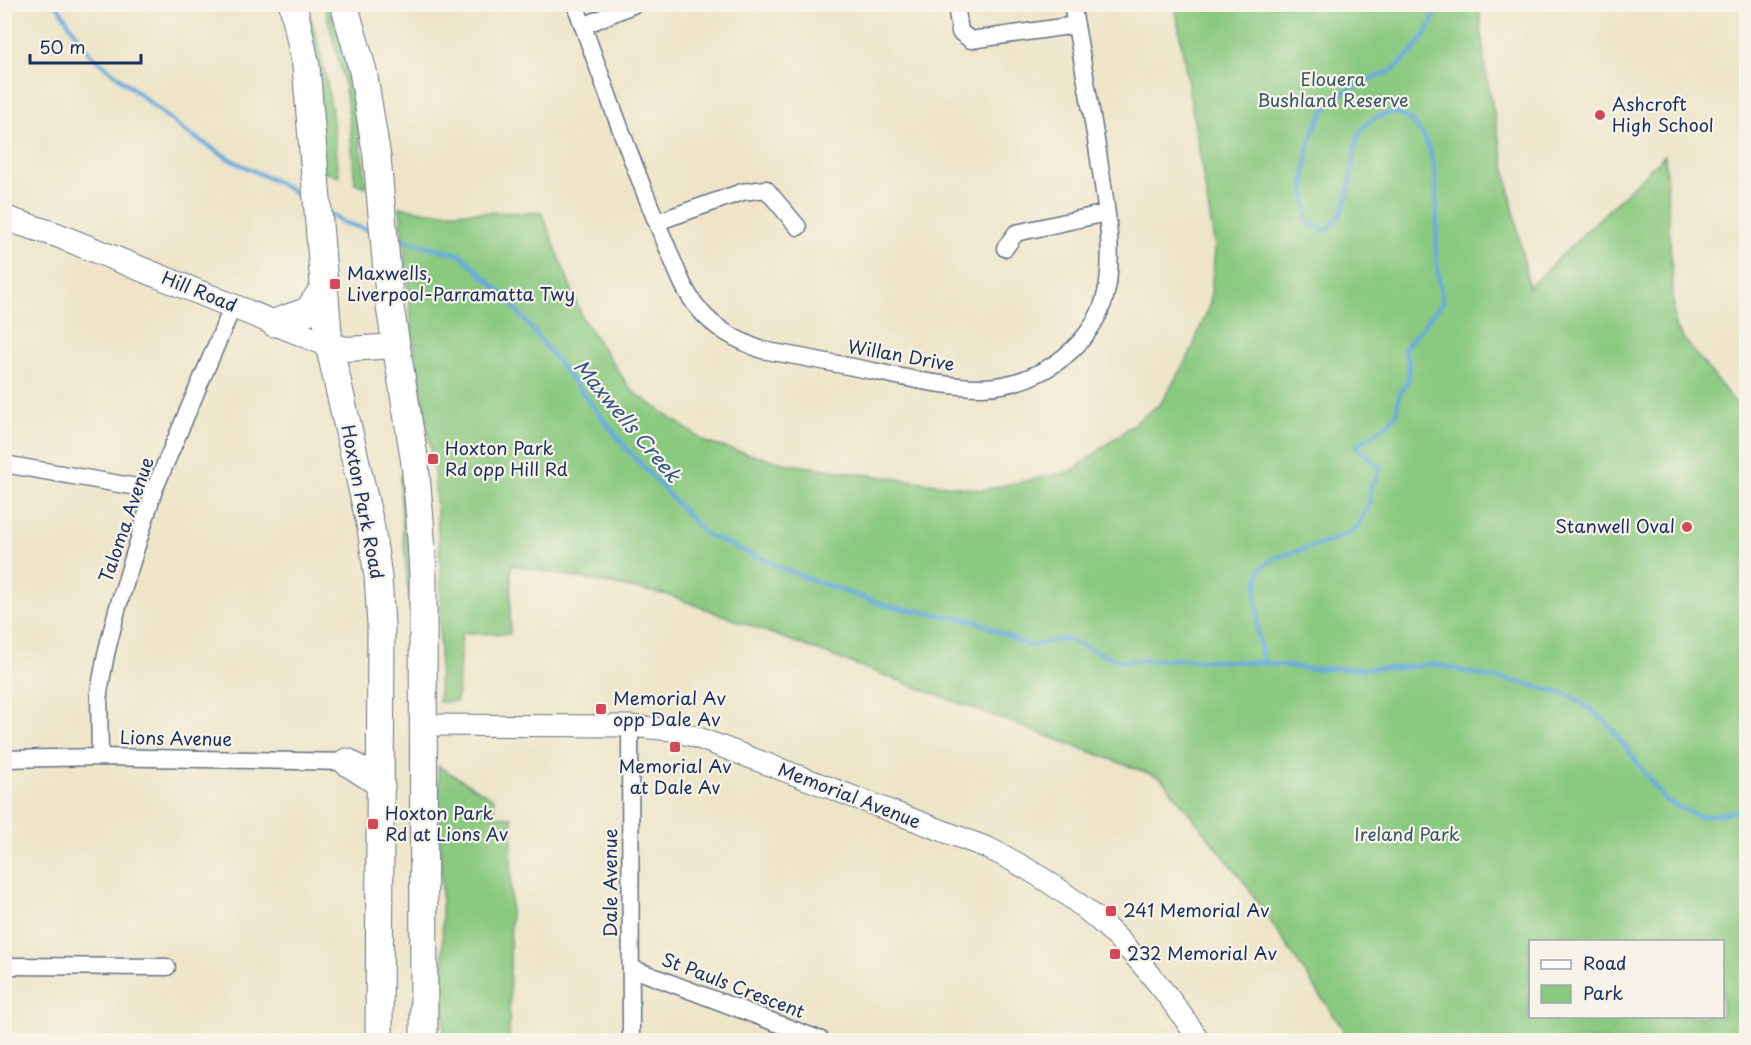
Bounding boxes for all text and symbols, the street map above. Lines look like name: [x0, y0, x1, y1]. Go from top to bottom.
scale bar: [30, 27, 141, 65]
text: 50 m: [39, 33, 86, 60]
park label: Elouera Bushland Reserve: [1257, 65, 1409, 113]
place label: Ashcroft High School: [1612, 90, 1714, 138]
marker: Ashcroft High School: [1593, 108, 1607, 122]
place label: Maxwells, Liverpool-Parramatta Twy: [347, 259, 575, 307]
street label: Hill Road: [158, 263, 241, 318]
marker: Maxwells, Liverpool-Parramatta Twy: [328, 277, 342, 291]
street label: Willan Drive: [846, 332, 957, 377]
water label: Maxwells Creek: [567, 352, 689, 489]
street label: Hoxton Park Road: [335, 422, 392, 581]
place label: Hoxton Park Rd opp Hill Rd: [445, 434, 568, 482]
marker: Hoxton Park Rd opp Hill Rd: [426, 452, 440, 466]
street label: Taloma Avenue: [91, 453, 160, 586]
place label: Stanwell Oval: [1555, 512, 1675, 539]
marker: Stanwell Oval: [1680, 520, 1694, 534]
place label: Memorial Av opp Dale Av: [613, 684, 726, 732]
marker: Memorial Av opp Dale Av: [594, 702, 608, 716]
street label: Lions Avenue: [120, 723, 233, 752]
marker: Memorial Av at Dale Av: [668, 740, 682, 754]
place label: Memorial Av at Dale Av: [619, 752, 732, 800]
street label: Memorial Avenue: [774, 755, 925, 834]
place label: Hoxton Park Rd at Lions Av: [385, 799, 508, 847]
marker: Hoxton Park Rd at Lions Av: [366, 817, 380, 831]
park label: Ireland Park: [1354, 820, 1460, 847]
street label: Dale Avenue: [596, 828, 623, 937]
place label: 241 Memorial Av: [1123, 896, 1270, 923]
marker: 241 Memorial Av: [1104, 904, 1118, 918]
place label: 232 Memorial Av: [1127, 939, 1277, 966]
legend: [1529, 940, 1724, 1018]
street label: St Pauls Crescent: [658, 945, 809, 1024]
marker: 232 Memorial Av: [1108, 947, 1122, 961]
text: Road: [1583, 949, 1627, 976]
text: Park: [1583, 979, 1623, 1006]

